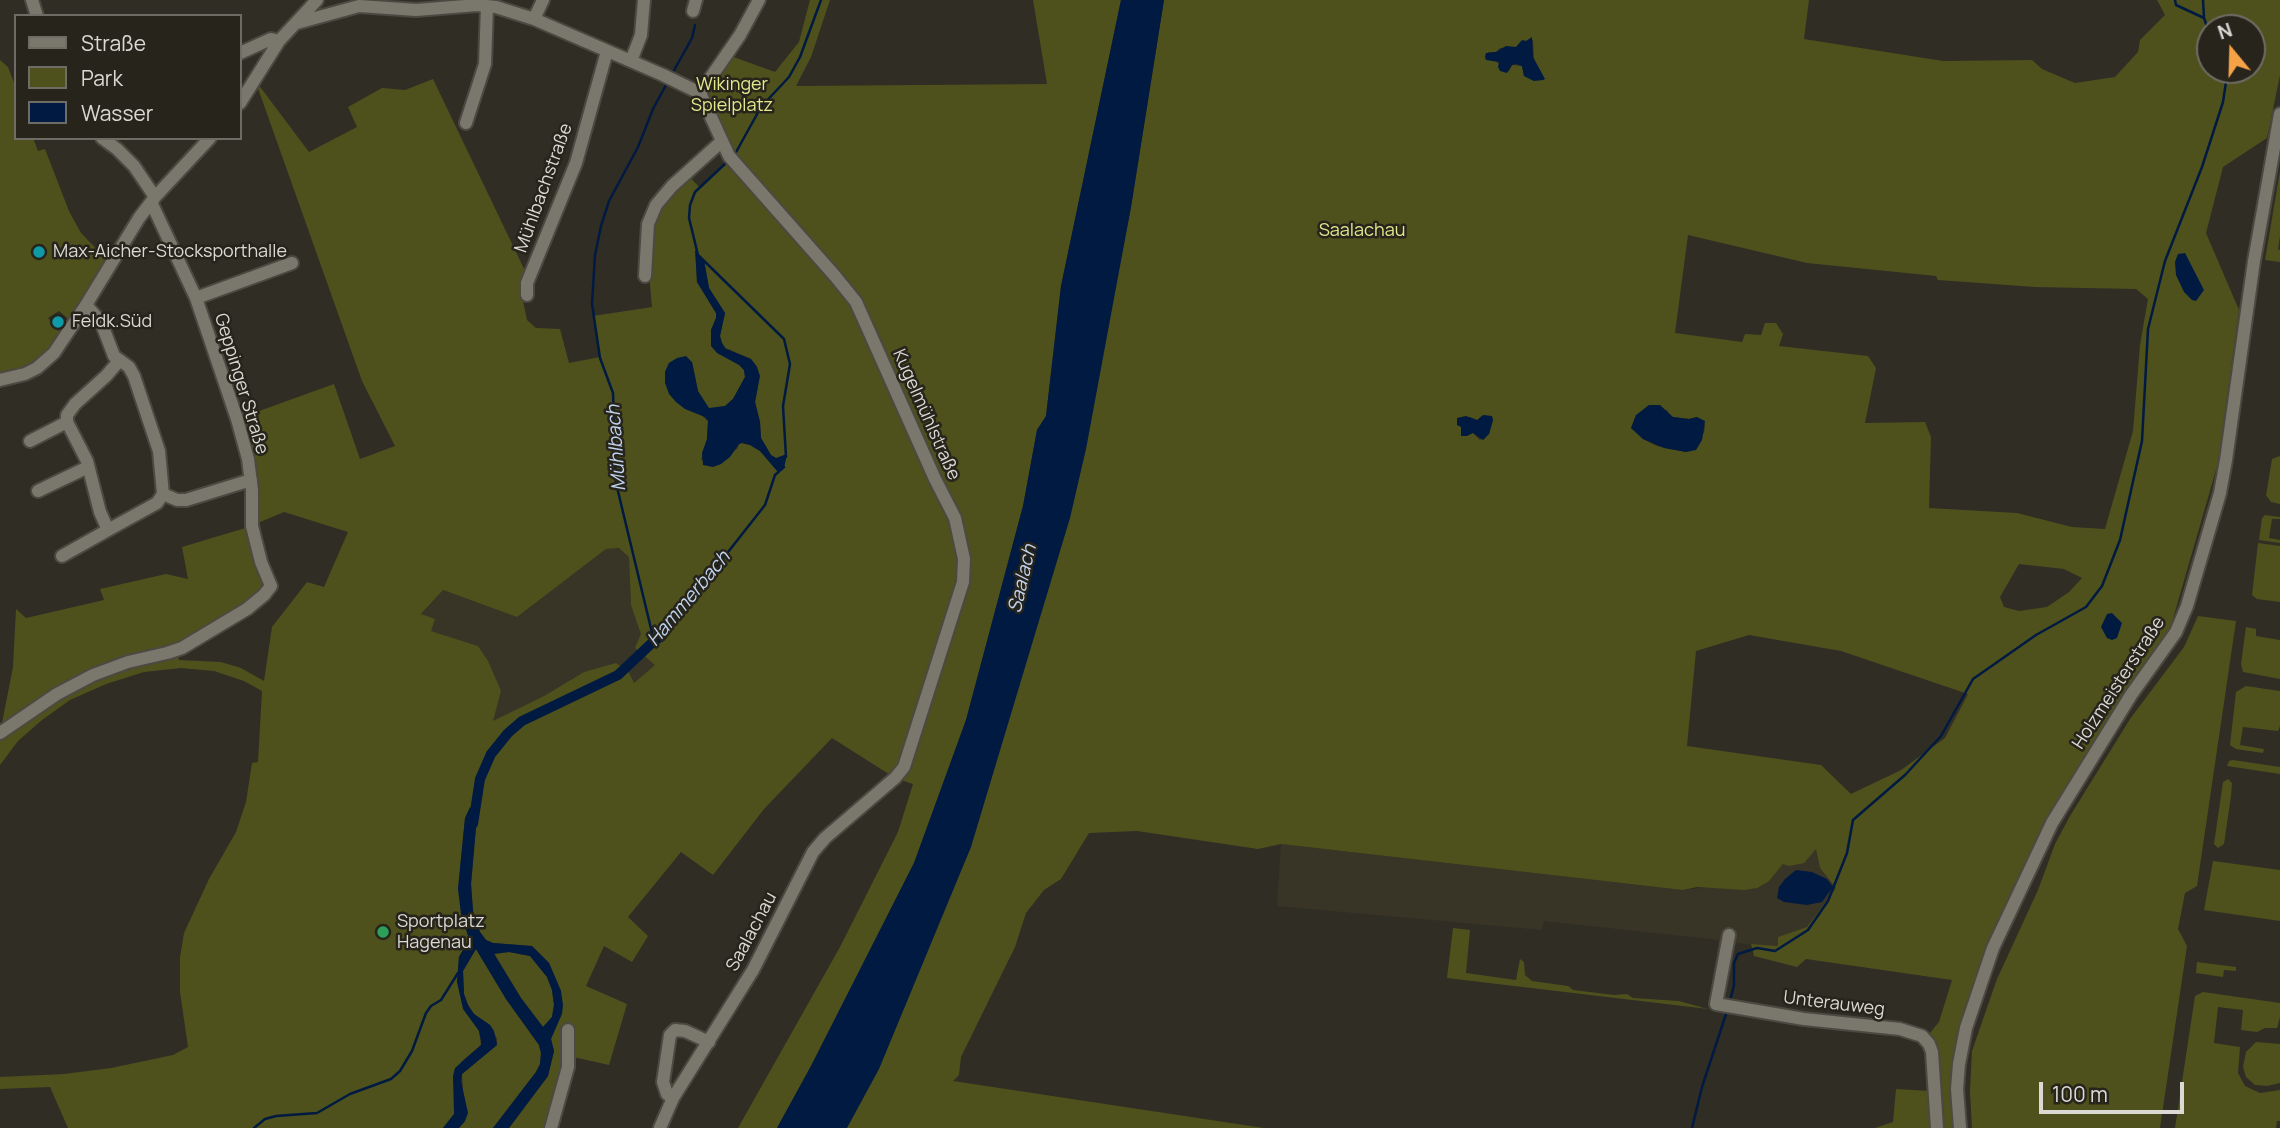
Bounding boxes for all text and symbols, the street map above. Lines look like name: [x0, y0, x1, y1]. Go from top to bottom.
legend: [14, 14, 242, 140]
north arrow: [2196, 14, 2266, 84]
text: N: [2214, 17, 2236, 46]
text: Straße: [81, 29, 146, 57]
text: Park: [81, 64, 123, 92]
park label: Wikinger Spielplatz: [691, 74, 773, 116]
text: Wasser: [81, 99, 153, 127]
street label: Mühlbachstraße: [511, 120, 577, 256]
park label: Saalachau: [1319, 220, 1405, 242]
place label: Max-Aicher-Stocksporthalle: [53, 241, 287, 263]
marker: Max-Aicher-Stocksporthalle: [31, 244, 47, 260]
place label: Feldk.Süd: [72, 311, 152, 333]
street label: Geppinger Straße: [209, 311, 273, 457]
marker: Feldk.Süd: [50, 314, 66, 330]
street label: Kugelmühlstraße: [887, 346, 965, 484]
water label: Mühlbach: [603, 404, 631, 492]
water label: Saalach: [1004, 543, 1042, 615]
water label: Hammerbach: [643, 547, 735, 651]
street label: Holzmeisterstraße: [2068, 613, 2170, 753]
street label: Saalachau: [722, 889, 782, 975]
place label: Sportplatz Hagenau: [397, 911, 485, 954]
marker: Sportplatz Hagenau: [375, 924, 391, 940]
street label: Unterauweg: [1782, 987, 1886, 1021]
scale bar: [2042, 1068, 2187, 1112]
text: 100 m: [2052, 1080, 2108, 1108]

